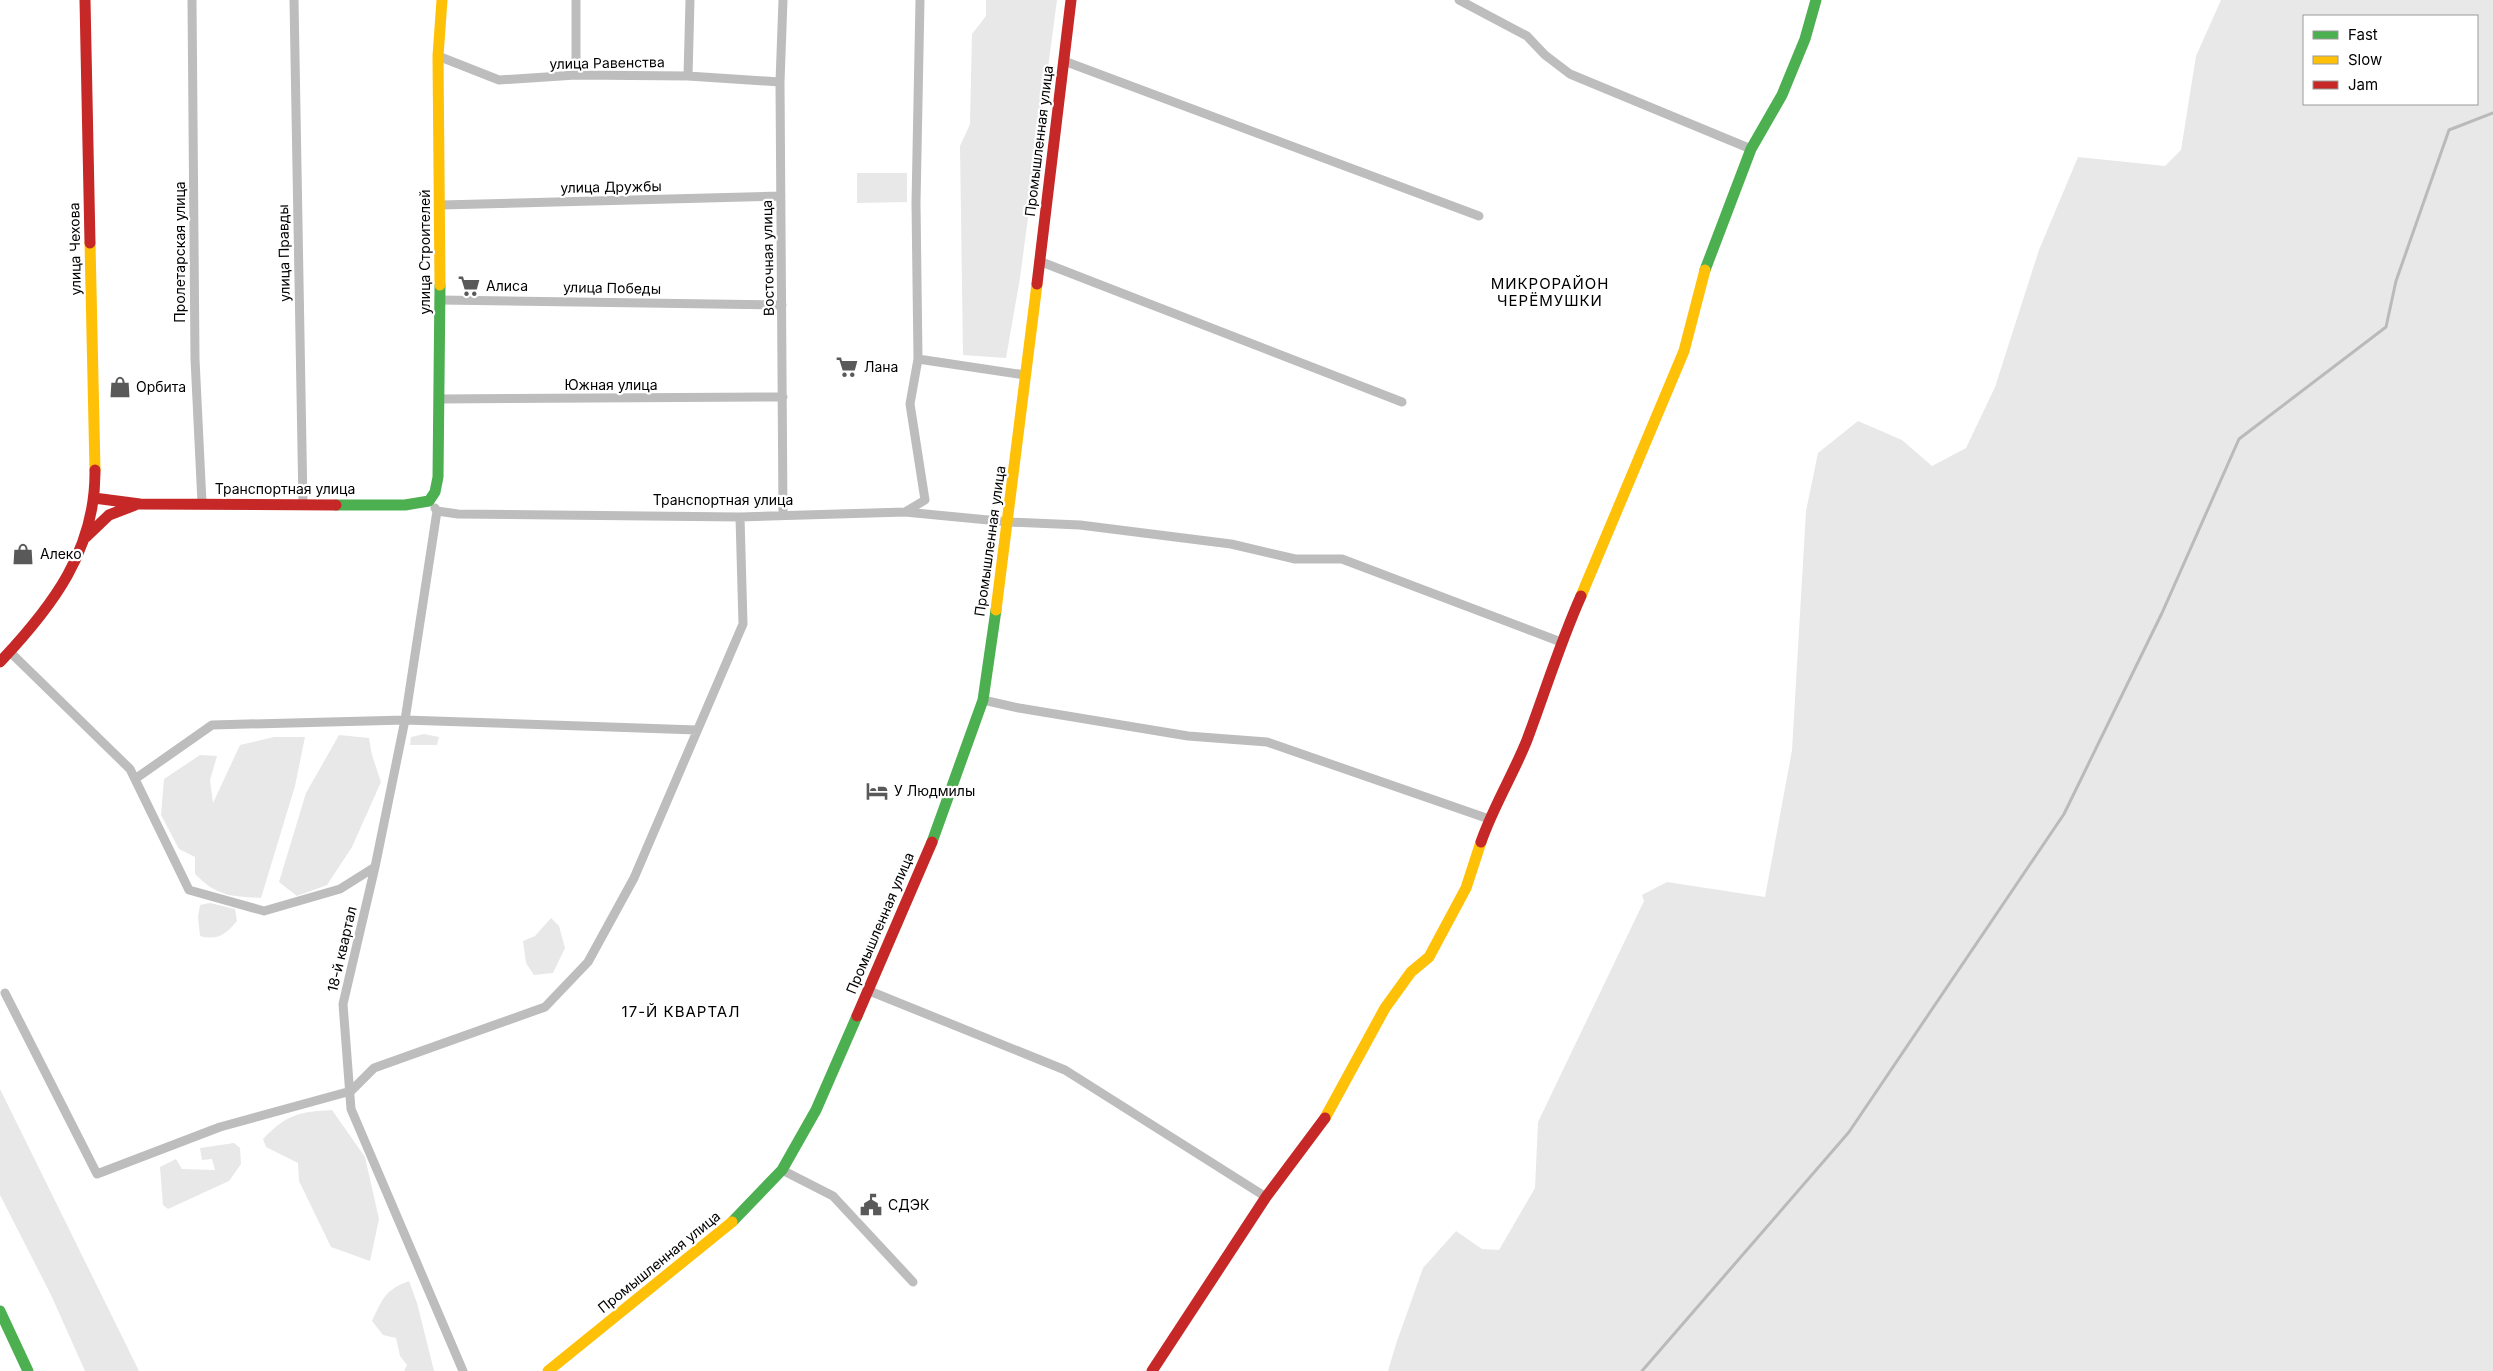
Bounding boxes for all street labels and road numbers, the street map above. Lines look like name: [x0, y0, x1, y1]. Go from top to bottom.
street label: улица Равенства: [549, 53, 665, 72]
street label: Промышленная улица: [1021, 64, 1056, 217]
street label: улица Дружбы: [560, 177, 662, 196]
street label: Пролетарская улица: [171, 181, 188, 323]
street label: улица Строителей: [416, 190, 433, 314]
street label: Восточная улица: [758, 200, 777, 316]
street label: улица Чехова: [65, 202, 84, 296]
street label: улица Правды: [274, 204, 293, 302]
street label: улица Победы: [563, 278, 661, 297]
street label: Южная улица: [564, 376, 658, 393]
street label: Промышленная улица: [971, 464, 1009, 617]
street label: Транспортная улица: [215, 480, 355, 497]
street label: Транспортная улица: [653, 491, 793, 508]
street label: Промышленная улица: [842, 849, 917, 996]
street label: 18-й квартал: [323, 904, 360, 993]
street label: Промышленная улица: [594, 1207, 723, 1316]

